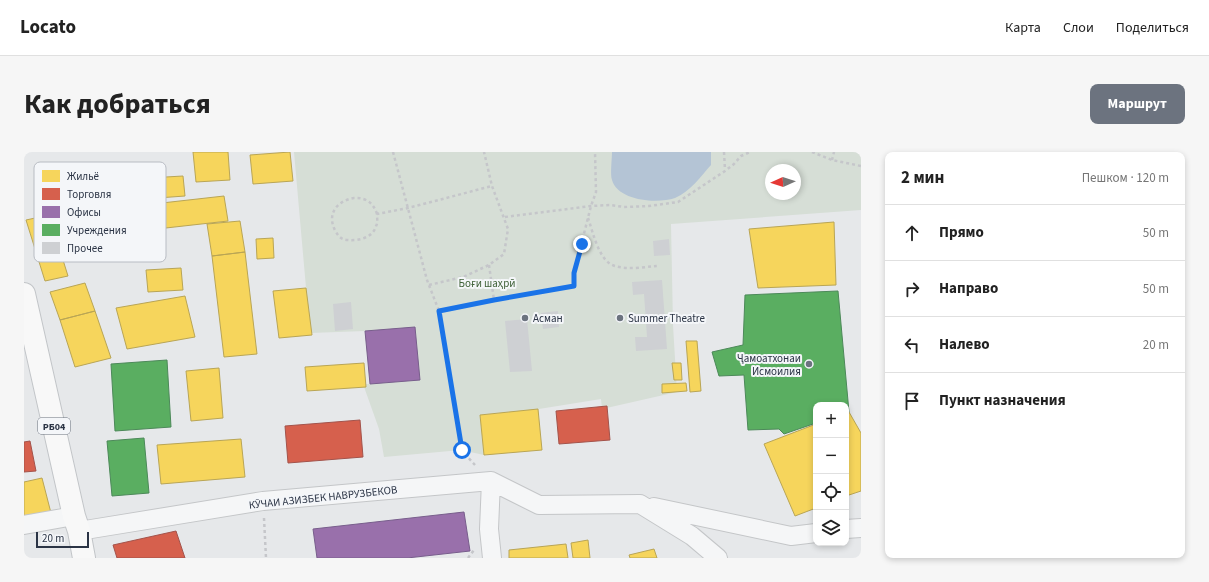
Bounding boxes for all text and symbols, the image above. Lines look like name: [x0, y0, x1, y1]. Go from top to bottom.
text: Locato: [20, 14, 76, 41]
text: Карта: [1005, 18, 1041, 38]
text: Слои: [1063, 18, 1094, 38]
text: Поделиться: [1116, 18, 1189, 38]
text: Как добраться: [24, 84, 211, 124]
button: Маршрут: [1090, 84, 1185, 124]
legend: [34, 162, 166, 262]
north arrow: [765, 164, 801, 200]
text: 2 мин: [901, 166, 944, 190]
text: Жильё: [67, 169, 100, 184]
text: Пешком · 120 m: [1082, 169, 1169, 187]
text: Торговля: [67, 187, 111, 202]
text: Офисы: [67, 205, 101, 220]
icon: ahead: [901, 222, 923, 244]
text: Прямо: [939, 222, 984, 243]
text: Учреждения: [67, 223, 127, 238]
text: 50 m: [1143, 224, 1169, 242]
route end: [573, 235, 591, 253]
text: Прочее: [67, 241, 103, 256]
park label: Боғи шаҳрӣ: [459, 276, 515, 291]
icon: right: [901, 278, 923, 300]
text: Направо: [939, 278, 998, 299]
text: 50 m: [1143, 280, 1169, 298]
place label: Асман: [533, 311, 563, 326]
place label: Summer Theatre: [628, 311, 706, 326]
marker: Асман: [520, 313, 530, 323]
marker: Summer Theatre: [615, 313, 625, 323]
icon: left: [901, 334, 923, 356]
text: Налево: [939, 334, 990, 355]
text: 20 m: [1143, 336, 1169, 354]
place label: Ҷамоатхонаи Исмоилия: [737, 351, 801, 379]
marker: Ҷамоатхонаи Исмоилия: [804, 359, 814, 369]
icon: arrive: [901, 390, 923, 412]
text: Пункт назначения: [939, 390, 1066, 411]
map controls: [813, 402, 849, 546]
button: +: [813, 402, 849, 438]
road number: РБ04: [38, 418, 70, 434]
button: −: [813, 438, 849, 474]
route start: [453, 441, 471, 459]
button: locate: [813, 474, 849, 510]
street label: КӮЧАИ АЗИЗБЕК НАВРУЗБЕКОВ: [248, 482, 399, 513]
button: layers: [813, 510, 849, 546]
scale bar: [36, 530, 89, 549]
text: 20 m: [42, 531, 64, 546]

